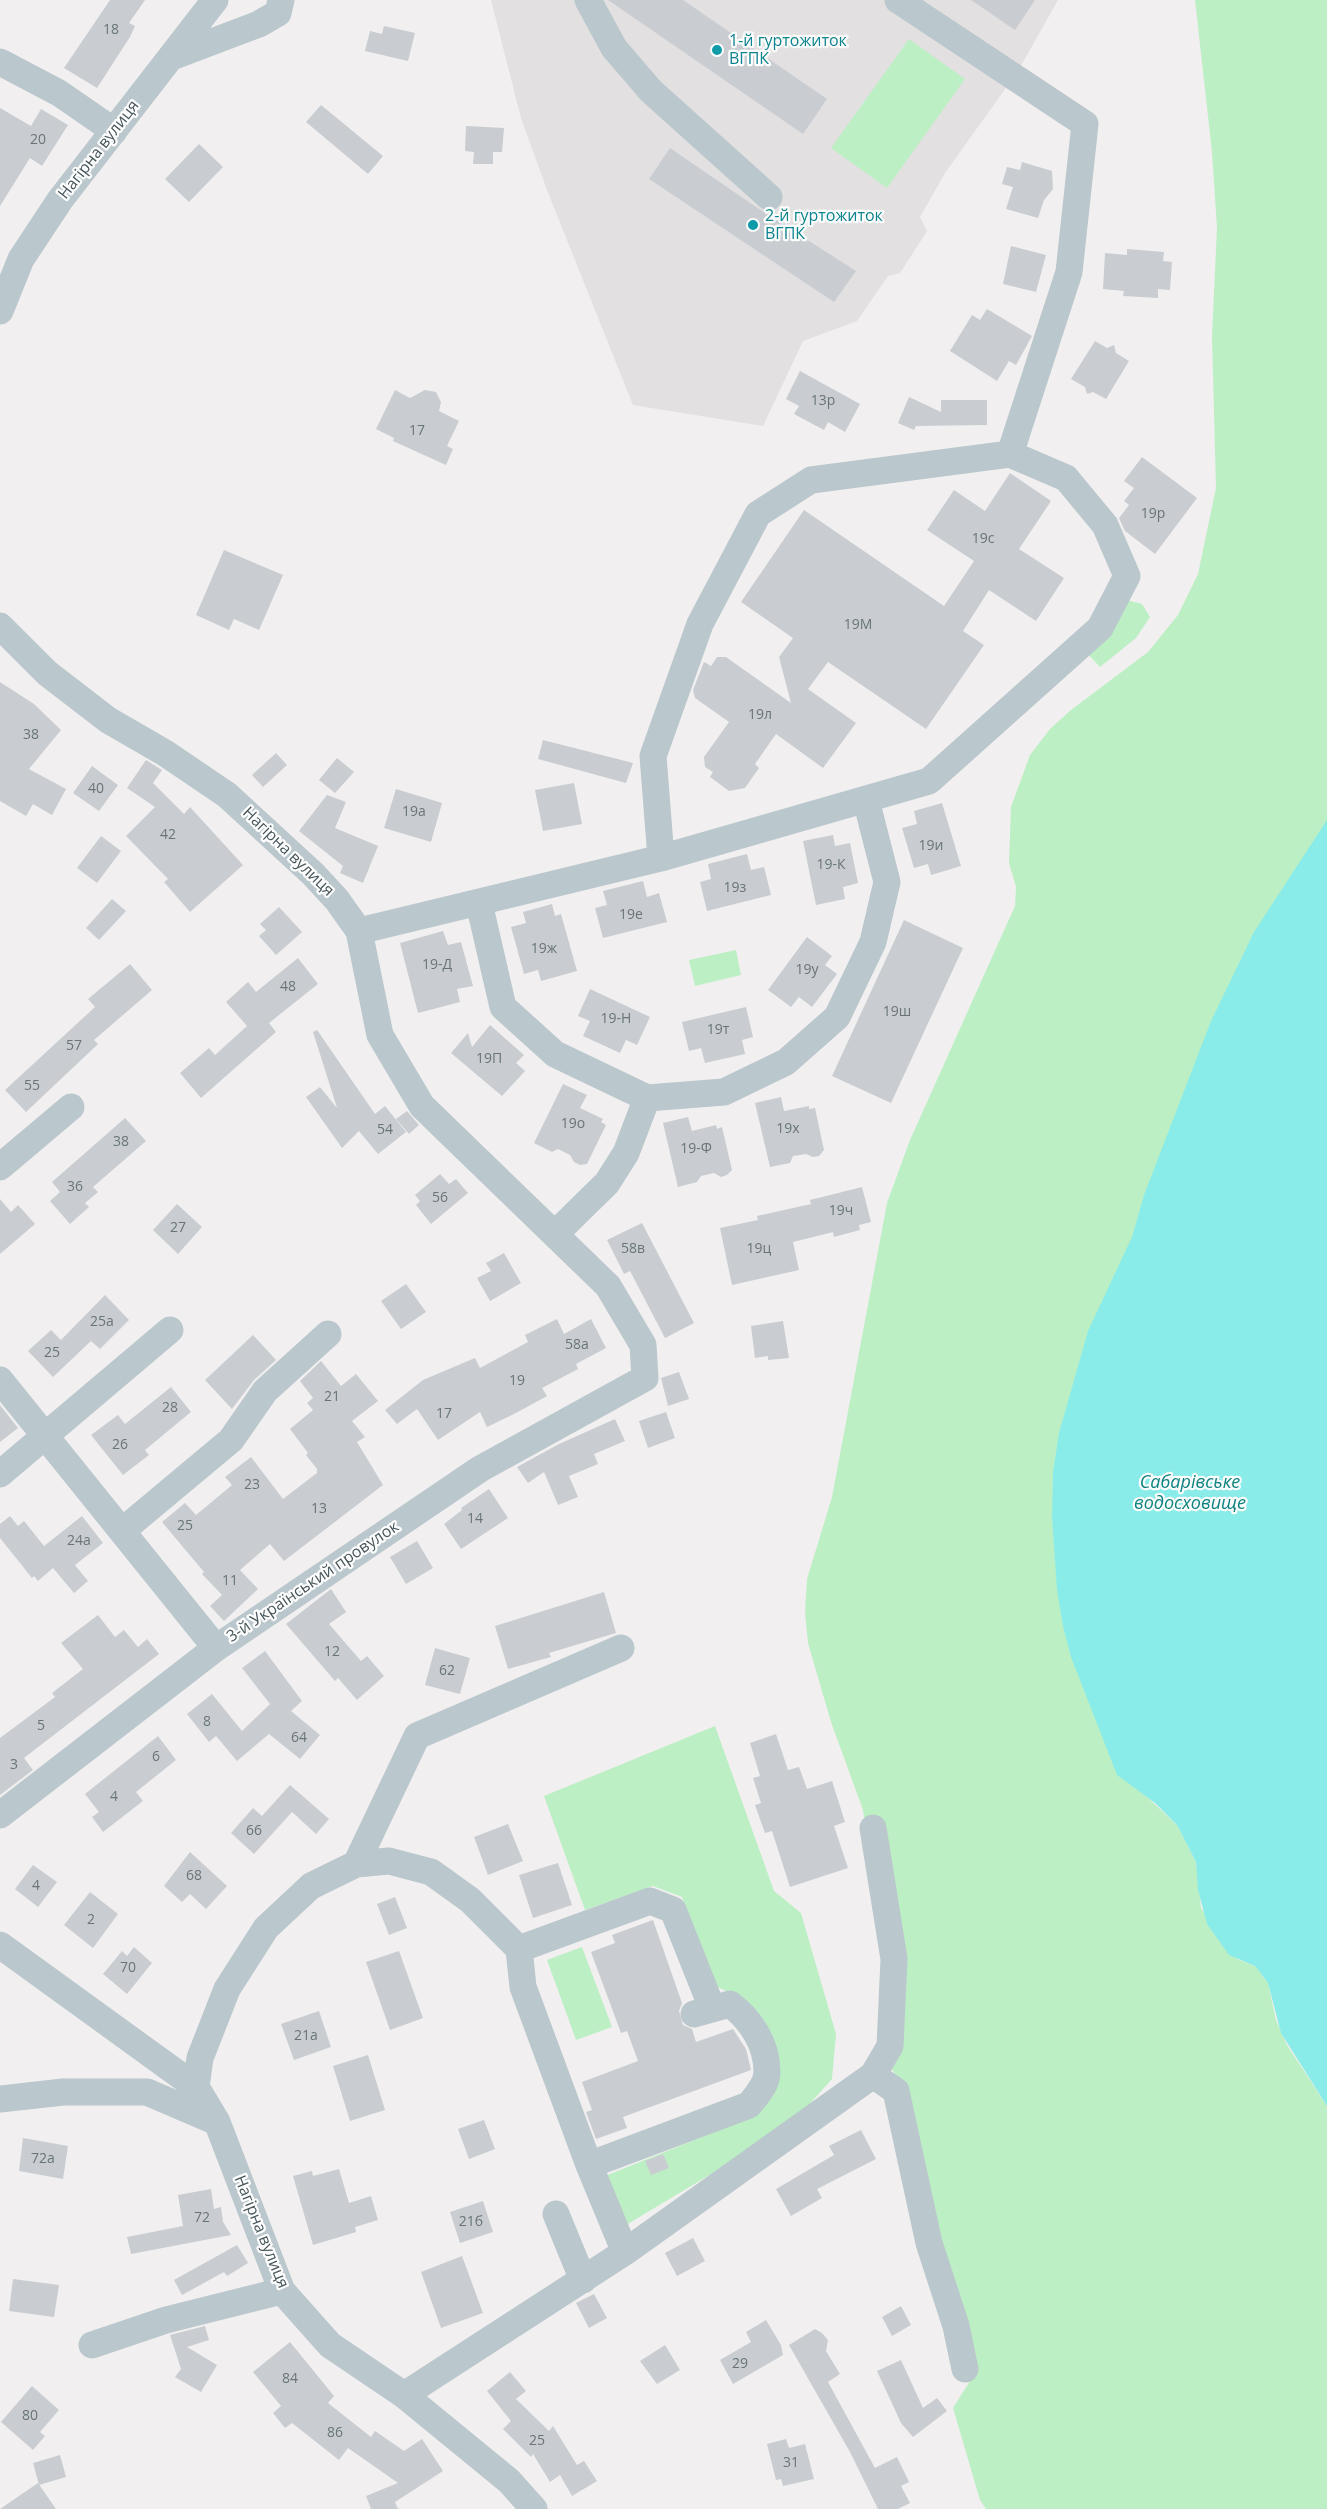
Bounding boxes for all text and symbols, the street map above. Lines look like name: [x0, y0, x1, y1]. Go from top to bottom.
house number: 18: [103, 22, 119, 38]
place label: 1-й гуртожиток ВГПК: [729, 31, 847, 69]
marker: 1-й гуртожиток ВГПК: [710, 43, 724, 57]
street label: Нагірна вулиця: [54, 97, 144, 203]
house number: 20: [30, 132, 46, 148]
place label: 2-й гуртожиток ВГПК: [765, 206, 883, 244]
marker: 2-й гуртожиток ВГПК: [746, 218, 760, 232]
house number: 13р: [811, 393, 835, 409]
house number: 17: [409, 423, 425, 439]
house number: 19р: [1141, 506, 1165, 522]
house number: 19с: [972, 531, 994, 547]
house number: 19М: [844, 617, 872, 633]
house number: 19л: [748, 707, 772, 723]
house number: 38: [23, 727, 39, 743]
house number: 40: [88, 781, 104, 797]
street label: Нагірна вулиця: [238, 803, 338, 901]
house number: 19а: [402, 804, 426, 820]
house number: 42: [160, 827, 176, 843]
house number: 19и: [919, 838, 943, 854]
house number: 19-К: [816, 857, 846, 873]
house number: 19з: [724, 880, 746, 896]
house number: 19е: [619, 907, 643, 923]
house number: 19ж: [531, 941, 557, 957]
house number: 19-Д: [422, 957, 452, 973]
house number: 19у: [795, 962, 819, 978]
house number: 48: [280, 979, 296, 995]
house number: 19ш: [883, 1004, 911, 1020]
house number: 19-Н: [601, 1011, 631, 1027]
house number: 19т: [707, 1022, 729, 1038]
house number: 57: [66, 1038, 82, 1054]
house number: 19П: [476, 1051, 502, 1067]
house number: 55: [24, 1078, 40, 1094]
house number: 19о: [561, 1116, 585, 1132]
house number: 19х: [776, 1121, 800, 1137]
house number: 54: [377, 1122, 393, 1138]
house number: 38: [113, 1134, 129, 1150]
house number: 19-Ф: [680, 1141, 712, 1157]
house number: 36: [67, 1179, 83, 1195]
house number: 56: [432, 1190, 448, 1206]
house number: 19ч: [829, 1203, 853, 1219]
house number: 27: [170, 1220, 186, 1236]
house number: 58в: [621, 1241, 645, 1257]
house number: 19ц: [747, 1241, 771, 1257]
house number: 25а: [90, 1314, 114, 1330]
house number: 58а: [565, 1337, 589, 1353]
house number: 25: [44, 1345, 60, 1361]
house number: 19: [509, 1373, 525, 1389]
house number: 21: [324, 1389, 340, 1405]
house number: 28: [162, 1400, 178, 1416]
house number: 17: [436, 1406, 452, 1422]
house number: 26: [112, 1437, 128, 1453]
water label: Сабарівське водосховище: [1134, 1472, 1246, 1514]
house number: 23: [244, 1477, 260, 1493]
house number: 13: [311, 1501, 327, 1517]
house number: 14: [467, 1511, 483, 1527]
street label: 3-й Український провулок: [223, 1517, 403, 1647]
house number: 25: [177, 1518, 193, 1534]
house number: 24а: [67, 1533, 91, 1549]
house number: 11: [222, 1573, 238, 1589]
house number: 12: [324, 1644, 340, 1660]
house number: 62: [439, 1663, 455, 1679]
house number: 8: [203, 1714, 211, 1730]
house number: 5: [37, 1718, 45, 1734]
house number: 64: [291, 1730, 307, 1746]
house number: 6: [152, 1749, 160, 1765]
house number: 3: [10, 1757, 18, 1773]
house number: 4: [110, 1789, 118, 1805]
house number: 66: [246, 1823, 262, 1839]
house number: 68: [186, 1868, 202, 1884]
house number: 4: [32, 1878, 40, 1894]
house number: 2: [87, 1912, 95, 1928]
house number: 70: [120, 1960, 136, 1976]
house number: 21а: [294, 2028, 318, 2044]
house number: 72а: [31, 2151, 55, 2167]
street label: Нагірна вулиця: [230, 2173, 292, 2291]
house number: 72: [194, 2210, 210, 2226]
house number: 21б: [459, 2214, 483, 2230]
house number: 29: [732, 2356, 748, 2372]
house number: 84: [282, 2371, 298, 2387]
house number: 80: [22, 2408, 38, 2424]
house number: 86: [327, 2425, 343, 2441]
house number: 25: [529, 2433, 545, 2449]
house number: 31: [783, 2455, 799, 2471]

